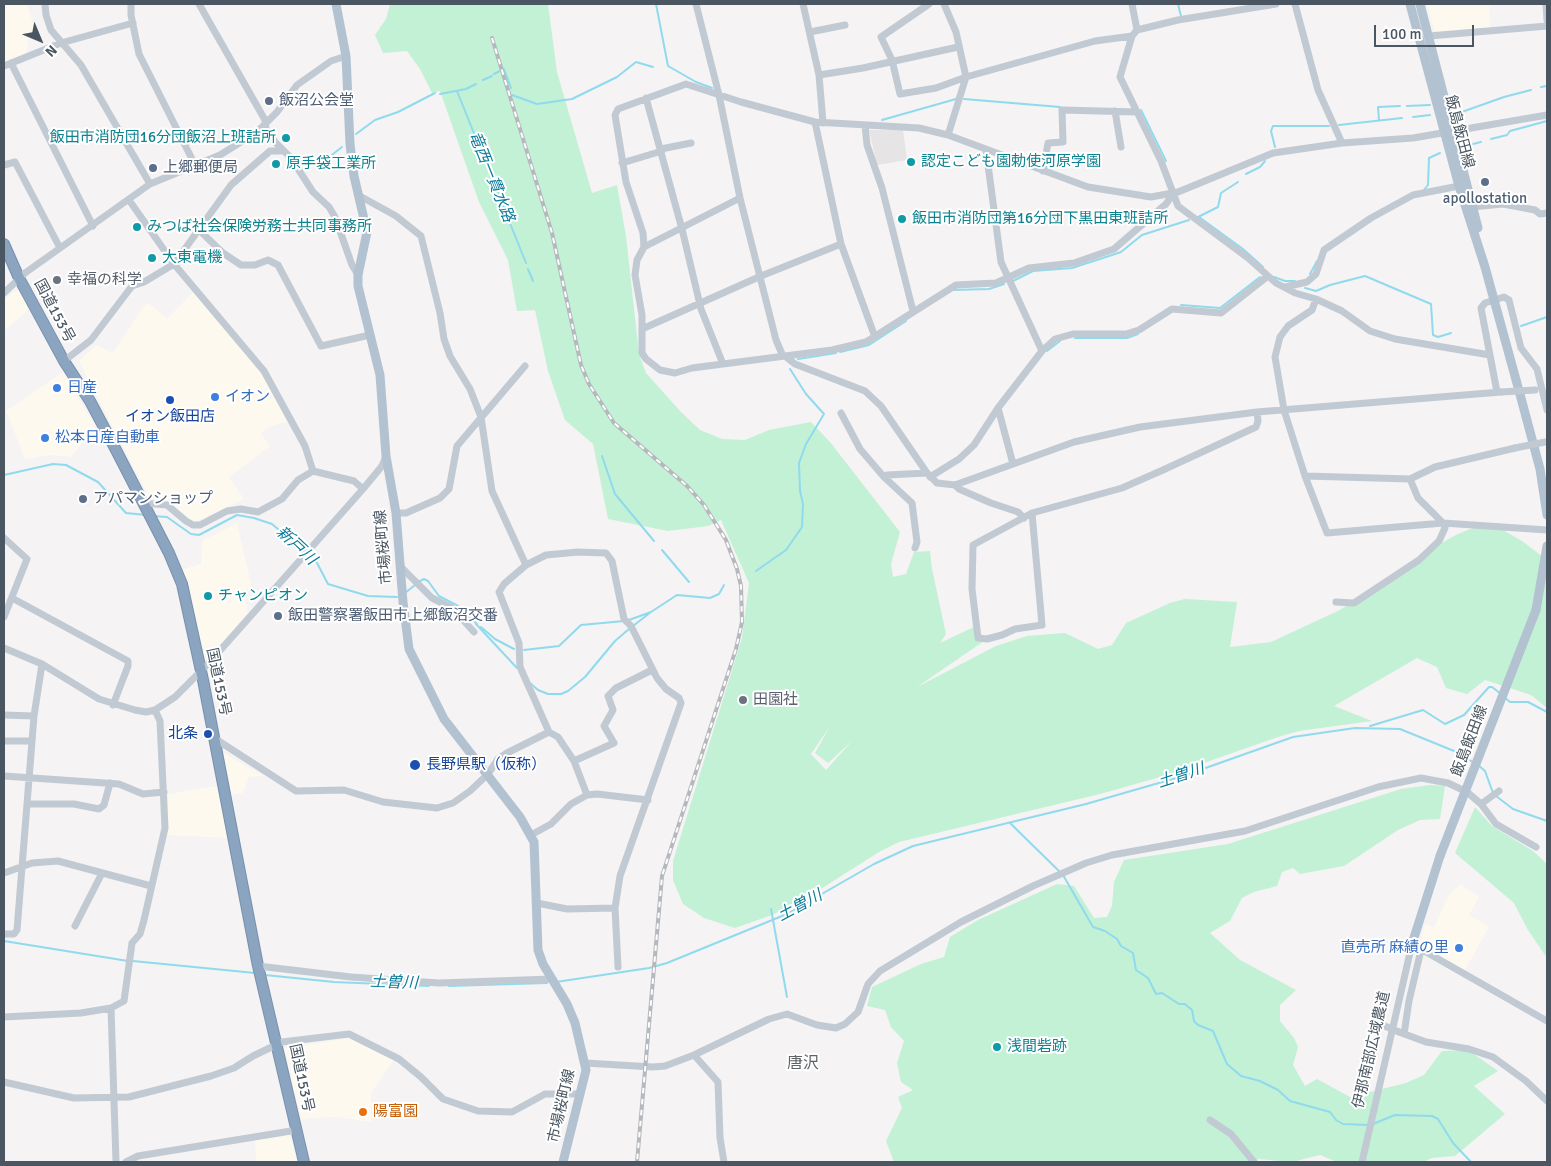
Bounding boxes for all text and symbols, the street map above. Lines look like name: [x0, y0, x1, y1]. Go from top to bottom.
north arrow: [15, 15, 65, 65]
scale bar: [1376, 15, 1476, 47]
text: 100 m: [1382, 25, 1422, 43]
text: N: [42, 42, 60, 60]
place label: 飯沼公会堂: [279, 92, 354, 110]
street label: 飯島飯田線: [1441, 93, 1477, 171]
marker: 飯沼公会堂: [263, 95, 275, 107]
place label: 飯田市消防団16分団飯沼上班詰所: [50, 129, 276, 147]
water label: 竜西一貫水路: [464, 129, 518, 225]
marker: 飯田市消防団16分団飯沼上班詰所: [280, 132, 292, 144]
place label: 認定こども園勅使河原学園: [921, 153, 1101, 171]
place label: 原手袋工業所: [286, 155, 376, 173]
marker: 認定こども園勅使河原学園: [905, 156, 917, 168]
marker: 原手袋工業所: [270, 158, 282, 170]
place label: 上郷郵便局: [163, 159, 238, 177]
marker: 上郷郵便局: [147, 162, 159, 174]
marker: apollostation: [1479, 176, 1491, 188]
place label: apollostation: [1443, 190, 1527, 208]
place label: 飯田市消防団第16分団下黒田東班詰所: [912, 210, 1168, 228]
marker: 飯田市消防団第16分団下黒田東班詰所: [896, 213, 908, 225]
place label: みつば社会保険労務士共同事務所: [147, 218, 372, 236]
marker: みつば社会保険労務士共同事務所: [131, 221, 143, 233]
place label: 大東電機: [162, 249, 222, 267]
marker: 大東電機: [146, 252, 158, 264]
place label: 幸福の科学: [67, 271, 142, 289]
marker: 幸福の科学: [51, 274, 63, 286]
street label: 国道153号: [30, 276, 78, 346]
place label: 日産: [67, 379, 97, 397]
marker: 日産: [51, 382, 63, 394]
place label: イオン: [225, 388, 270, 406]
marker: イオン: [209, 391, 221, 403]
marker: イオン飯田店: [164, 394, 176, 406]
place label: イオン飯田店: [125, 408, 215, 426]
place label: 松本日産自動車: [55, 429, 160, 447]
marker: 松本日産自動車: [39, 432, 51, 444]
place label: アパマンショップ: [93, 490, 213, 508]
marker: アパマンショップ: [77, 493, 89, 505]
street label: 市場桜町線: [372, 509, 396, 585]
water label: 新戸川: [272, 523, 320, 569]
place label: チャンピオン: [218, 587, 308, 605]
marker: チャンピオン: [202, 590, 214, 602]
place label: 飯田警察署飯田市上郷飯沼交番: [288, 607, 498, 625]
marker: 飯田警察署飯田市上郷飯沼交番: [272, 610, 284, 622]
street label: 国道153号: [202, 646, 234, 718]
place label: 田園社: [753, 691, 798, 709]
marker: 田園社: [737, 694, 749, 706]
street label: 飯島飯田線: [1448, 703, 1492, 779]
place label: 北条: [168, 725, 198, 743]
marker: 北条: [202, 728, 214, 740]
place label: 長野県駅（仮称）: [426, 756, 546, 774]
marker: 長野県駅（仮称）: [408, 758, 422, 772]
water label: 土曽川: [1155, 759, 1207, 793]
water label: 土曽川: [774, 886, 826, 926]
place label: 直売所 麻績の里: [1341, 939, 1449, 957]
marker: 直売所 麻績の里: [1453, 942, 1465, 954]
water label: 土曽川: [370, 973, 418, 993]
street label: 伊那南部広域農道: [1350, 990, 1394, 1110]
place label: 浅間砦跡: [1007, 1038, 1067, 1056]
marker: 浅間砦跡: [991, 1041, 1003, 1053]
street label: 国道153号: [285, 1042, 317, 1114]
district label: 唐沢: [787, 1054, 819, 1074]
street label: 市場桜町線: [545, 1067, 579, 1145]
place label: 陽富園: [373, 1103, 418, 1121]
marker: 陽富園: [357, 1106, 369, 1118]

